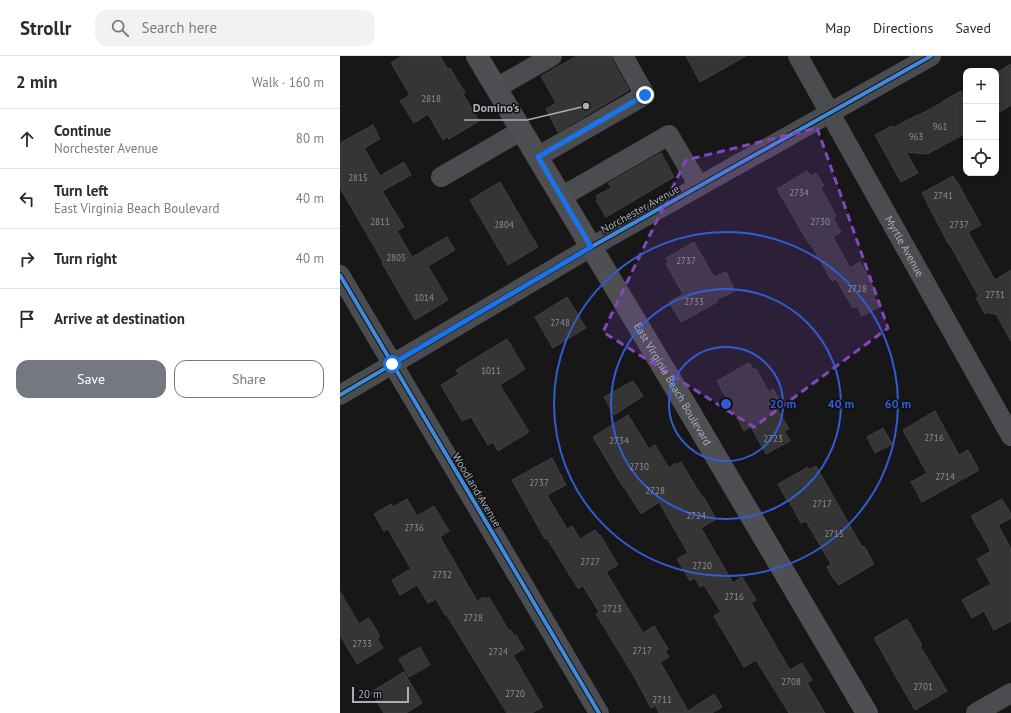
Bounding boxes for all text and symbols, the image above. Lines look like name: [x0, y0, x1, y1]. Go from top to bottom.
search box: [95, 10, 375, 46]
text: Strollr: [20, 16, 71, 40]
icon: search: [109, 17, 131, 39]
text: Search here: [141, 18, 217, 37]
text: Map: [825, 19, 851, 37]
text: Directions: [873, 19, 933, 37]
text: Saved: [955, 19, 991, 37]
map controls: [963, 68, 999, 176]
button: +: [963, 68, 999, 104]
text: 2 min: [16, 71, 57, 93]
text: Walk · 160 m: [252, 74, 324, 91]
route end: [636, 86, 654, 104]
house number: 2818: [421, 93, 441, 104]
callout: Domino's: [464, 96, 527, 120]
text: Domino's: [473, 100, 519, 115]
button: −: [963, 104, 999, 140]
text: Continue: [54, 121, 111, 140]
house number: 961: [933, 121, 947, 132]
icon: ahead: [16, 128, 38, 150]
text: 80 m: [296, 130, 324, 147]
house number: 963: [909, 131, 923, 142]
text: Norchester Avenue: [54, 140, 158, 157]
button: locate: [963, 140, 999, 176]
house number: 2815: [348, 172, 368, 183]
text: Turn left: [54, 181, 108, 200]
street label: Norchester Avenue: [598, 181, 682, 236]
house number: 2734: [789, 187, 809, 198]
icon: left: [16, 188, 38, 210]
text: 40 m: [296, 190, 324, 207]
house number: 2741: [933, 190, 953, 201]
text: East Virginia Beach Boulevard: [54, 200, 220, 217]
street label: Myrtle Avenue: [882, 213, 927, 279]
house number: 2811: [370, 216, 390, 227]
house number: 2730: [810, 216, 830, 227]
house number: 2804: [494, 219, 514, 230]
house number: 2737: [949, 219, 969, 230]
icon: right: [16, 248, 38, 270]
text: Turn right: [54, 249, 117, 268]
text: 40 m: [296, 250, 324, 267]
house number: 2805: [386, 252, 406, 263]
house number: 2737: [676, 255, 696, 266]
house number: 2728: [847, 283, 867, 294]
house number: 2731: [985, 289, 1005, 300]
house number: 1014: [414, 292, 434, 303]
house number: 2733: [684, 296, 704, 307]
icon: arrive: [16, 308, 38, 330]
text: Arrive at destination: [54, 309, 185, 328]
house number: 2748: [550, 317, 570, 328]
street label: East Virginia Beach Boulevard: [631, 320, 715, 448]
route start: [383, 355, 401, 373]
button: Save: [16, 360, 166, 398]
button: Share: [174, 360, 324, 398]
house number: 1011: [481, 365, 501, 376]
text: 20 m: [770, 396, 796, 411]
text: 40 m: [828, 396, 854, 411]
text: 60 m: [885, 396, 911, 411]
centre of rings: [719, 397, 733, 411]
house number: 2716: [924, 432, 944, 443]
house number: 2723: [763, 433, 783, 444]
house number: 2734: [609, 435, 629, 446]
street label: Woodland Avenue: [449, 450, 505, 530]
house number: 2730: [629, 461, 649, 472]
house number: 2714: [935, 471, 955, 482]
house number: 2737: [529, 477, 549, 488]
house number: 2728: [645, 485, 665, 496]
house number: 2717: [812, 498, 832, 509]
house number: 2724: [686, 510, 706, 521]
house number: 2736: [404, 522, 424, 533]
house number: 2715: [824, 528, 844, 539]
house number: 2727: [580, 556, 600, 567]
house number: 2720: [692, 560, 712, 571]
house number: 2732: [432, 569, 452, 580]
house number: 2716: [724, 591, 744, 602]
house number: 2723: [602, 603, 622, 614]
house number: 2728: [463, 612, 483, 623]
house number: 2733: [352, 638, 372, 649]
house number: 2717: [632, 645, 652, 656]
house number: 2724: [488, 646, 508, 657]
house number: 2708: [781, 676, 801, 687]
house number: 2701: [913, 681, 933, 692]
scale bar: [352, 685, 409, 704]
text: 20 m: [358, 687, 382, 701]
house number: 2720: [505, 688, 525, 699]
house number: 2711: [652, 694, 672, 705]

